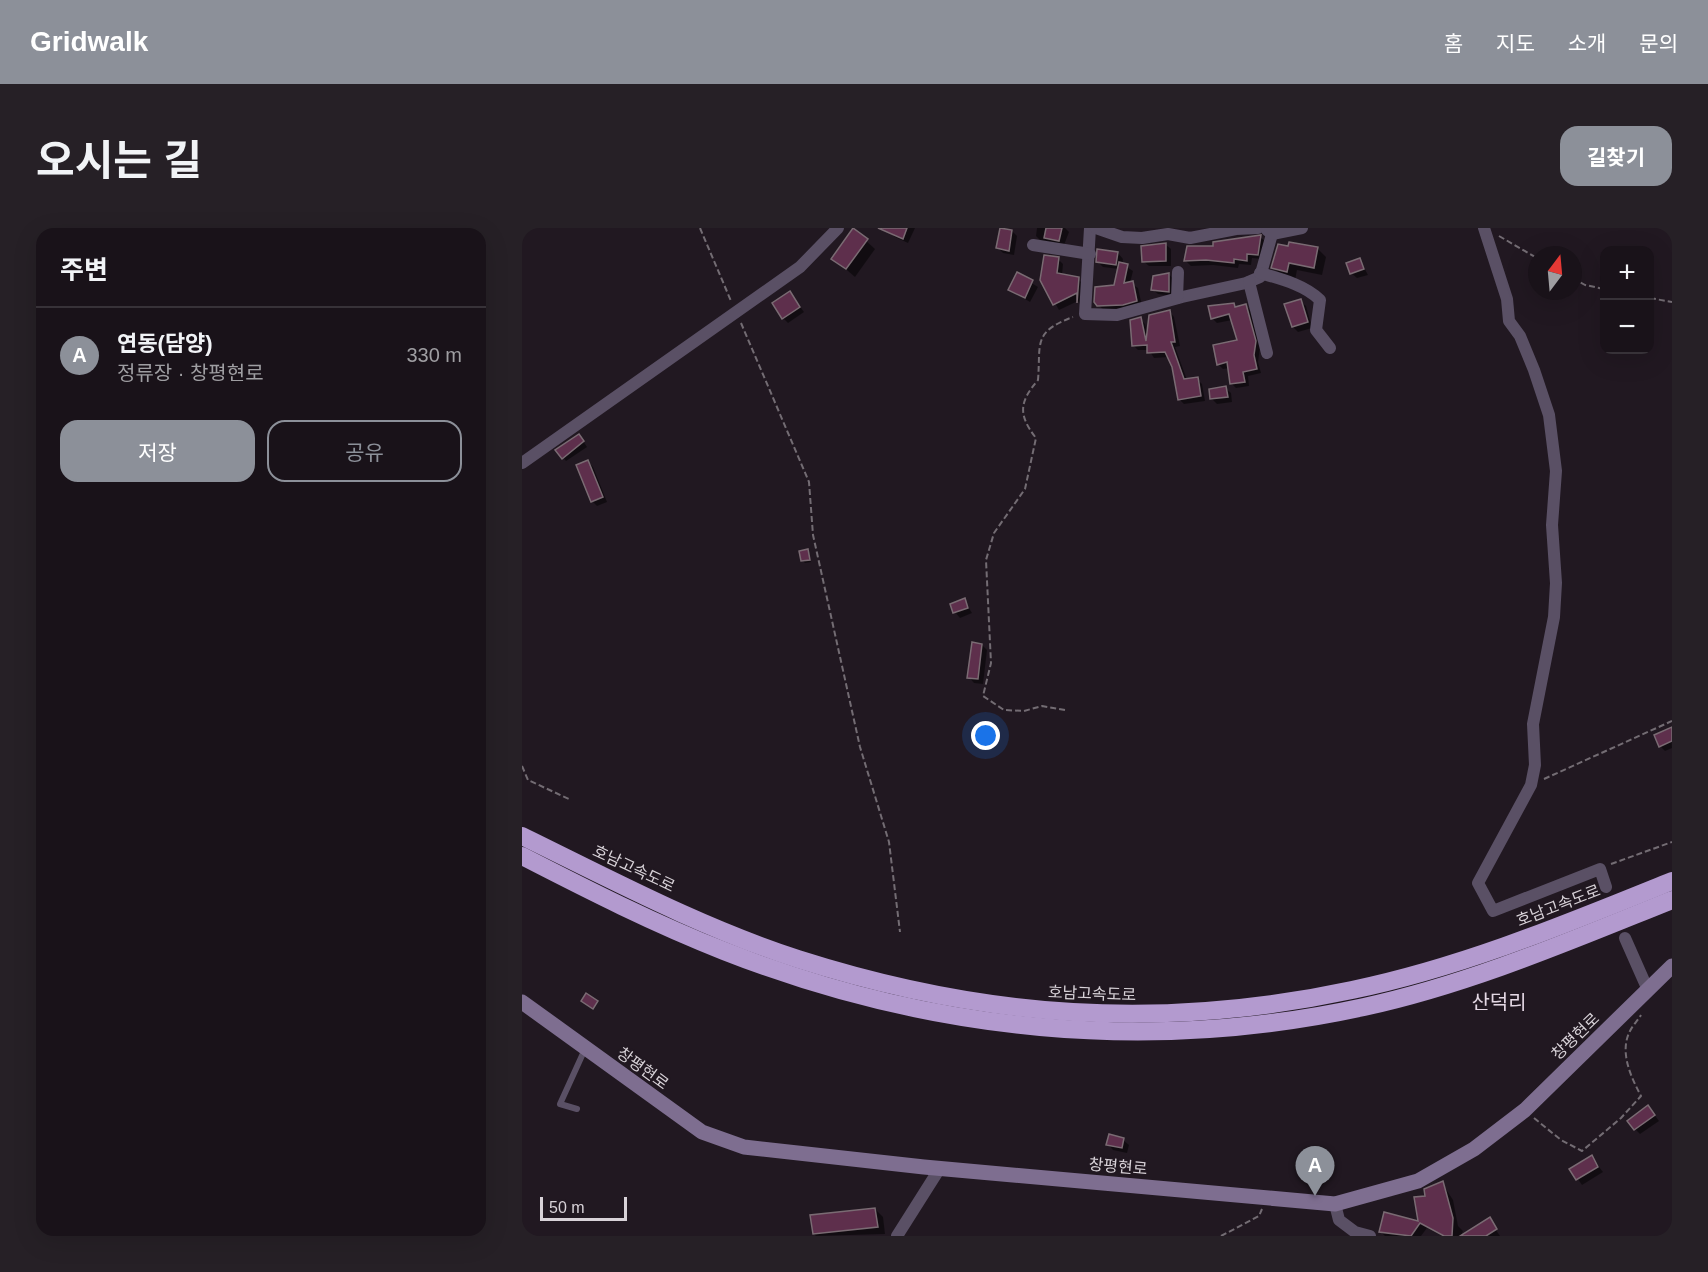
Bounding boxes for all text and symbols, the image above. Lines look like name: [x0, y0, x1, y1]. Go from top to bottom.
text: Gridwalk: [30, 26, 148, 57]
text: 홈: [1444, 32, 1463, 55]
text: 지도: [1496, 32, 1535, 55]
text: 소개: [1568, 32, 1606, 55]
text: 문의: [1639, 32, 1678, 55]
button: 길찾기: [1560, 126, 1672, 186]
text: 오시는 길: [36, 137, 202, 184]
north arrow: [1528, 246, 1582, 300]
map controls: [1600, 246, 1654, 354]
button: +: [1600, 246, 1654, 300]
text: 주변: [60, 255, 108, 285]
button: −: [1600, 300, 1654, 354]
text: 연동(담양): [117, 331, 213, 356]
text: A: [72, 344, 87, 366]
text: 330 m: [406, 344, 462, 366]
text: 정류장 · 창평현로: [117, 362, 264, 384]
button: 저장: [60, 420, 255, 482]
button: 공유: [267, 420, 462, 482]
your location: [971, 721, 1000, 750]
street label: 호남고속도로: [590, 842, 678, 895]
street label: 호남고속도로: [1514, 882, 1603, 929]
street label: 호남고속도로: [1048, 983, 1137, 1004]
district label: 산덕리: [1471, 991, 1527, 1013]
street label: 창평현로: [1548, 1010, 1603, 1063]
street label: 창평현로: [614, 1044, 672, 1093]
pin: A: [1296, 1146, 1334, 1196]
street label: 창평현로: [1088, 1155, 1148, 1178]
scale bar: [540, 1194, 627, 1222]
text: 50 m: [549, 1199, 585, 1216]

